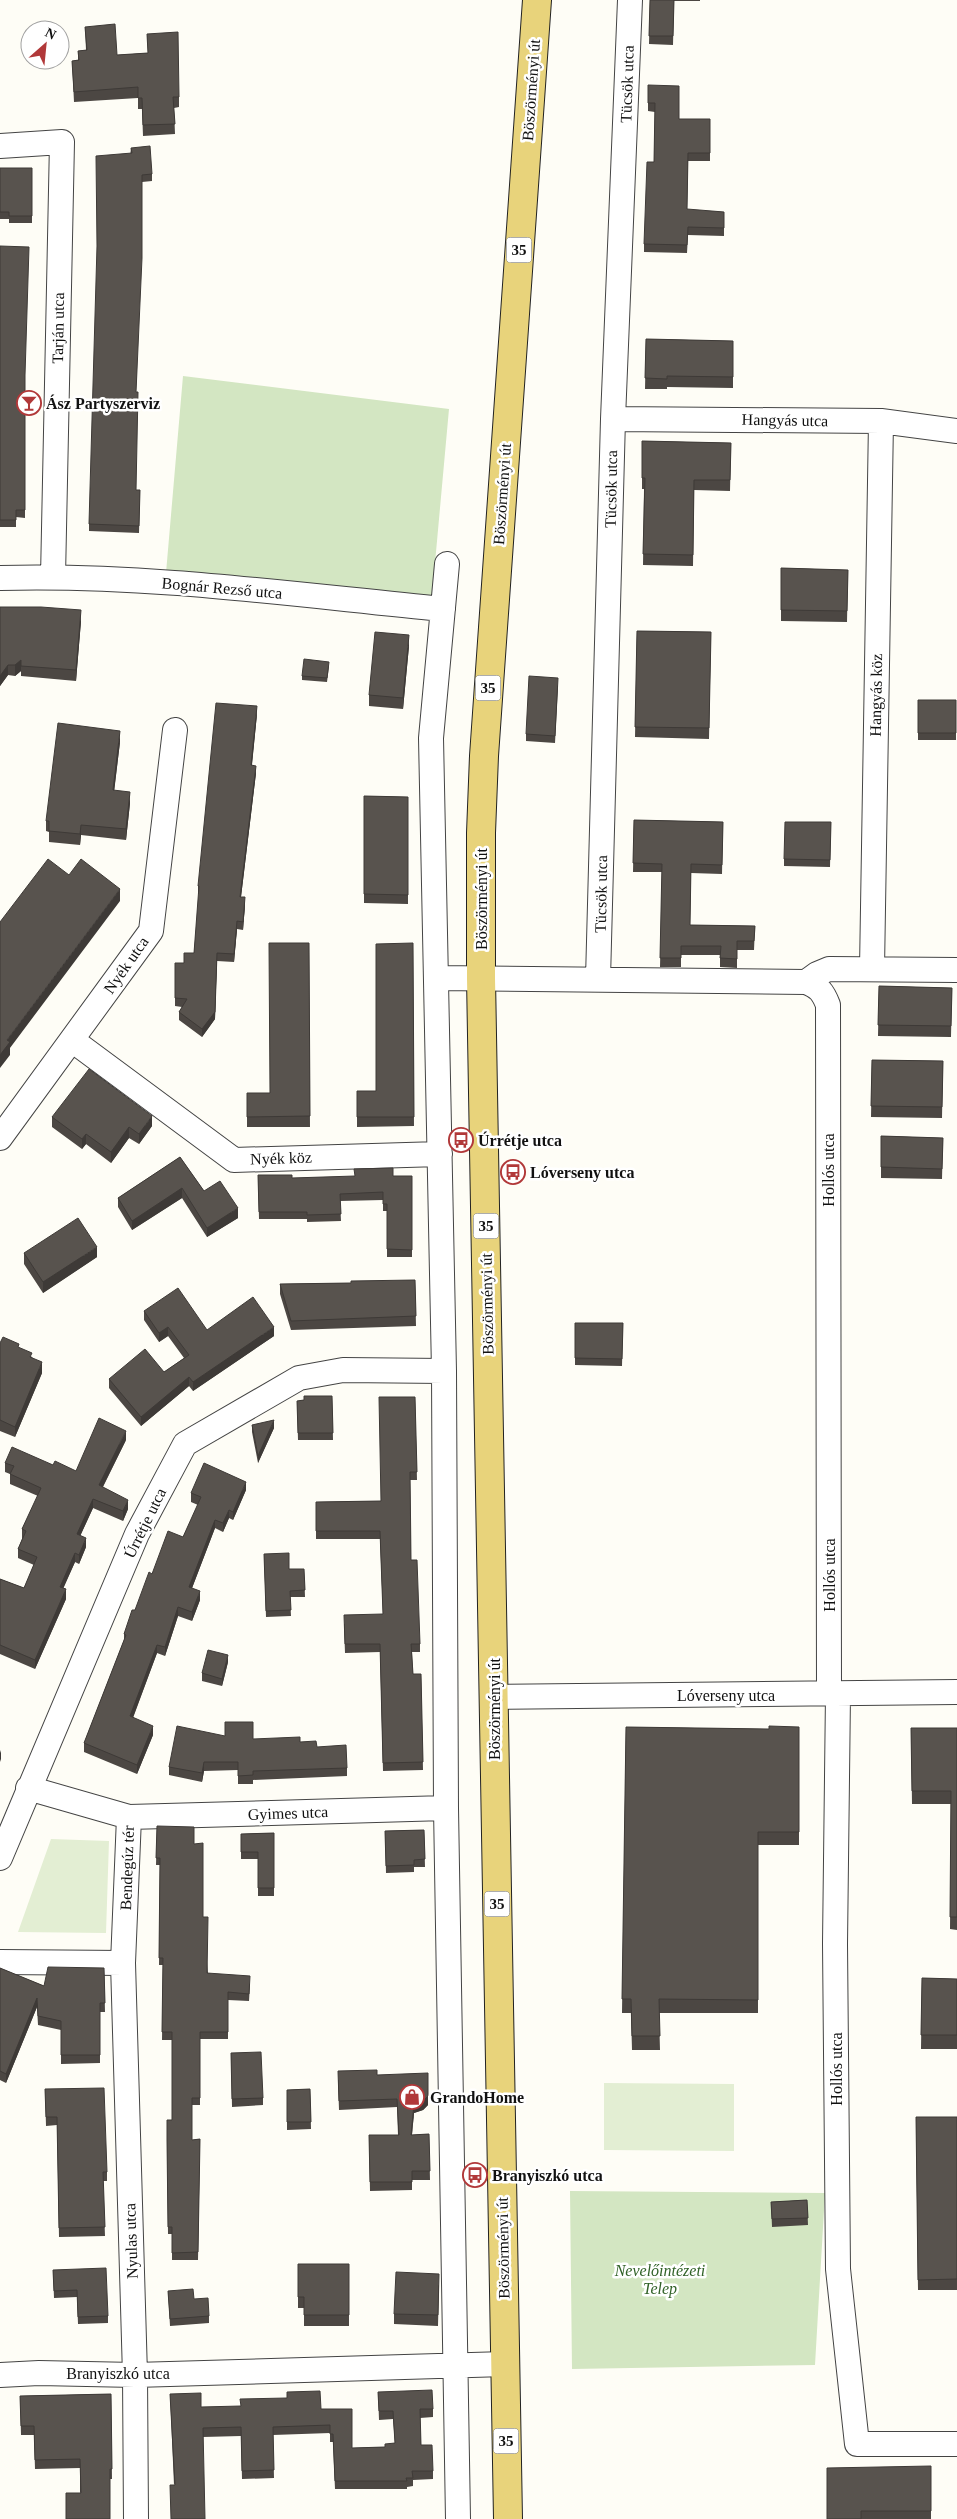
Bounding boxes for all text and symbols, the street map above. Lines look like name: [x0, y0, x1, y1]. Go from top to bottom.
north arrow: [20, 20, 70, 70]
text: N: [43, 25, 59, 43]
street label: Böszörményi út: [519, 38, 544, 141]
street label: Tücsök utca: [617, 45, 637, 123]
road number: 35: [506, 238, 532, 262]
street label: Tarján utca: [49, 292, 68, 364]
bar icon: Ász Partyszerviz: [16, 390, 42, 416]
place label: Ász Partyszerviz: [46, 394, 160, 413]
street label: Hangyás utca: [742, 411, 828, 430]
street label: Böszörményi út: [490, 442, 515, 545]
street label: Tücsök utca: [602, 450, 620, 528]
street label: Bognár Rezső utca: [161, 574, 283, 603]
street label: Hangyás köz: [867, 653, 886, 737]
road number: 35: [476, 676, 500, 700]
street label: Böszörményi út: [473, 848, 491, 950]
street label: Tücsök utca: [592, 855, 610, 933]
street label: Nyék utca: [100, 933, 153, 997]
bus stop icon: Úrrétje utca: [448, 1127, 474, 1153]
place label: Úrrétje utca: [478, 1131, 562, 1150]
street label: Hollós utca: [820, 1133, 837, 1207]
street label: Nyék köz: [250, 1148, 312, 1169]
bus stop icon: Lóverseny utca: [500, 1159, 526, 1185]
place label: Lóverseny utca: [530, 1164, 634, 1182]
road number: 35: [474, 1214, 498, 1238]
street label: Böszörményi út: [478, 1252, 497, 1355]
street label: Úrrétje utca: [120, 1485, 170, 1561]
street label: Hollós utca: [821, 1538, 838, 1612]
street label: Böszörményi út: [486, 1658, 504, 1760]
street label: Lóverseny utca: [677, 1687, 775, 1705]
street label: Gyimes utca: [248, 1803, 329, 1824]
street label: Bendegúz tér: [117, 1825, 138, 1911]
road number: 35: [484, 1892, 510, 1916]
street label: Hollós utca: [828, 2032, 845, 2106]
shop icon: GrandoHome: [399, 2084, 425, 2110]
place label: GrandoHome: [430, 2089, 524, 2106]
bus stop icon: Branyiszkó utca: [462, 2162, 488, 2188]
place label: Branyiszkó utca: [492, 2167, 603, 2185]
street label: Böszörményi út: [494, 2196, 513, 2299]
street label: Nyulas utca: [121, 2203, 142, 2279]
park label: Nevelőintézeti Telep: [614, 2262, 705, 2298]
street label: Branyiszkó utca: [66, 2365, 170, 2383]
road number: 35: [494, 2428, 518, 2454]

